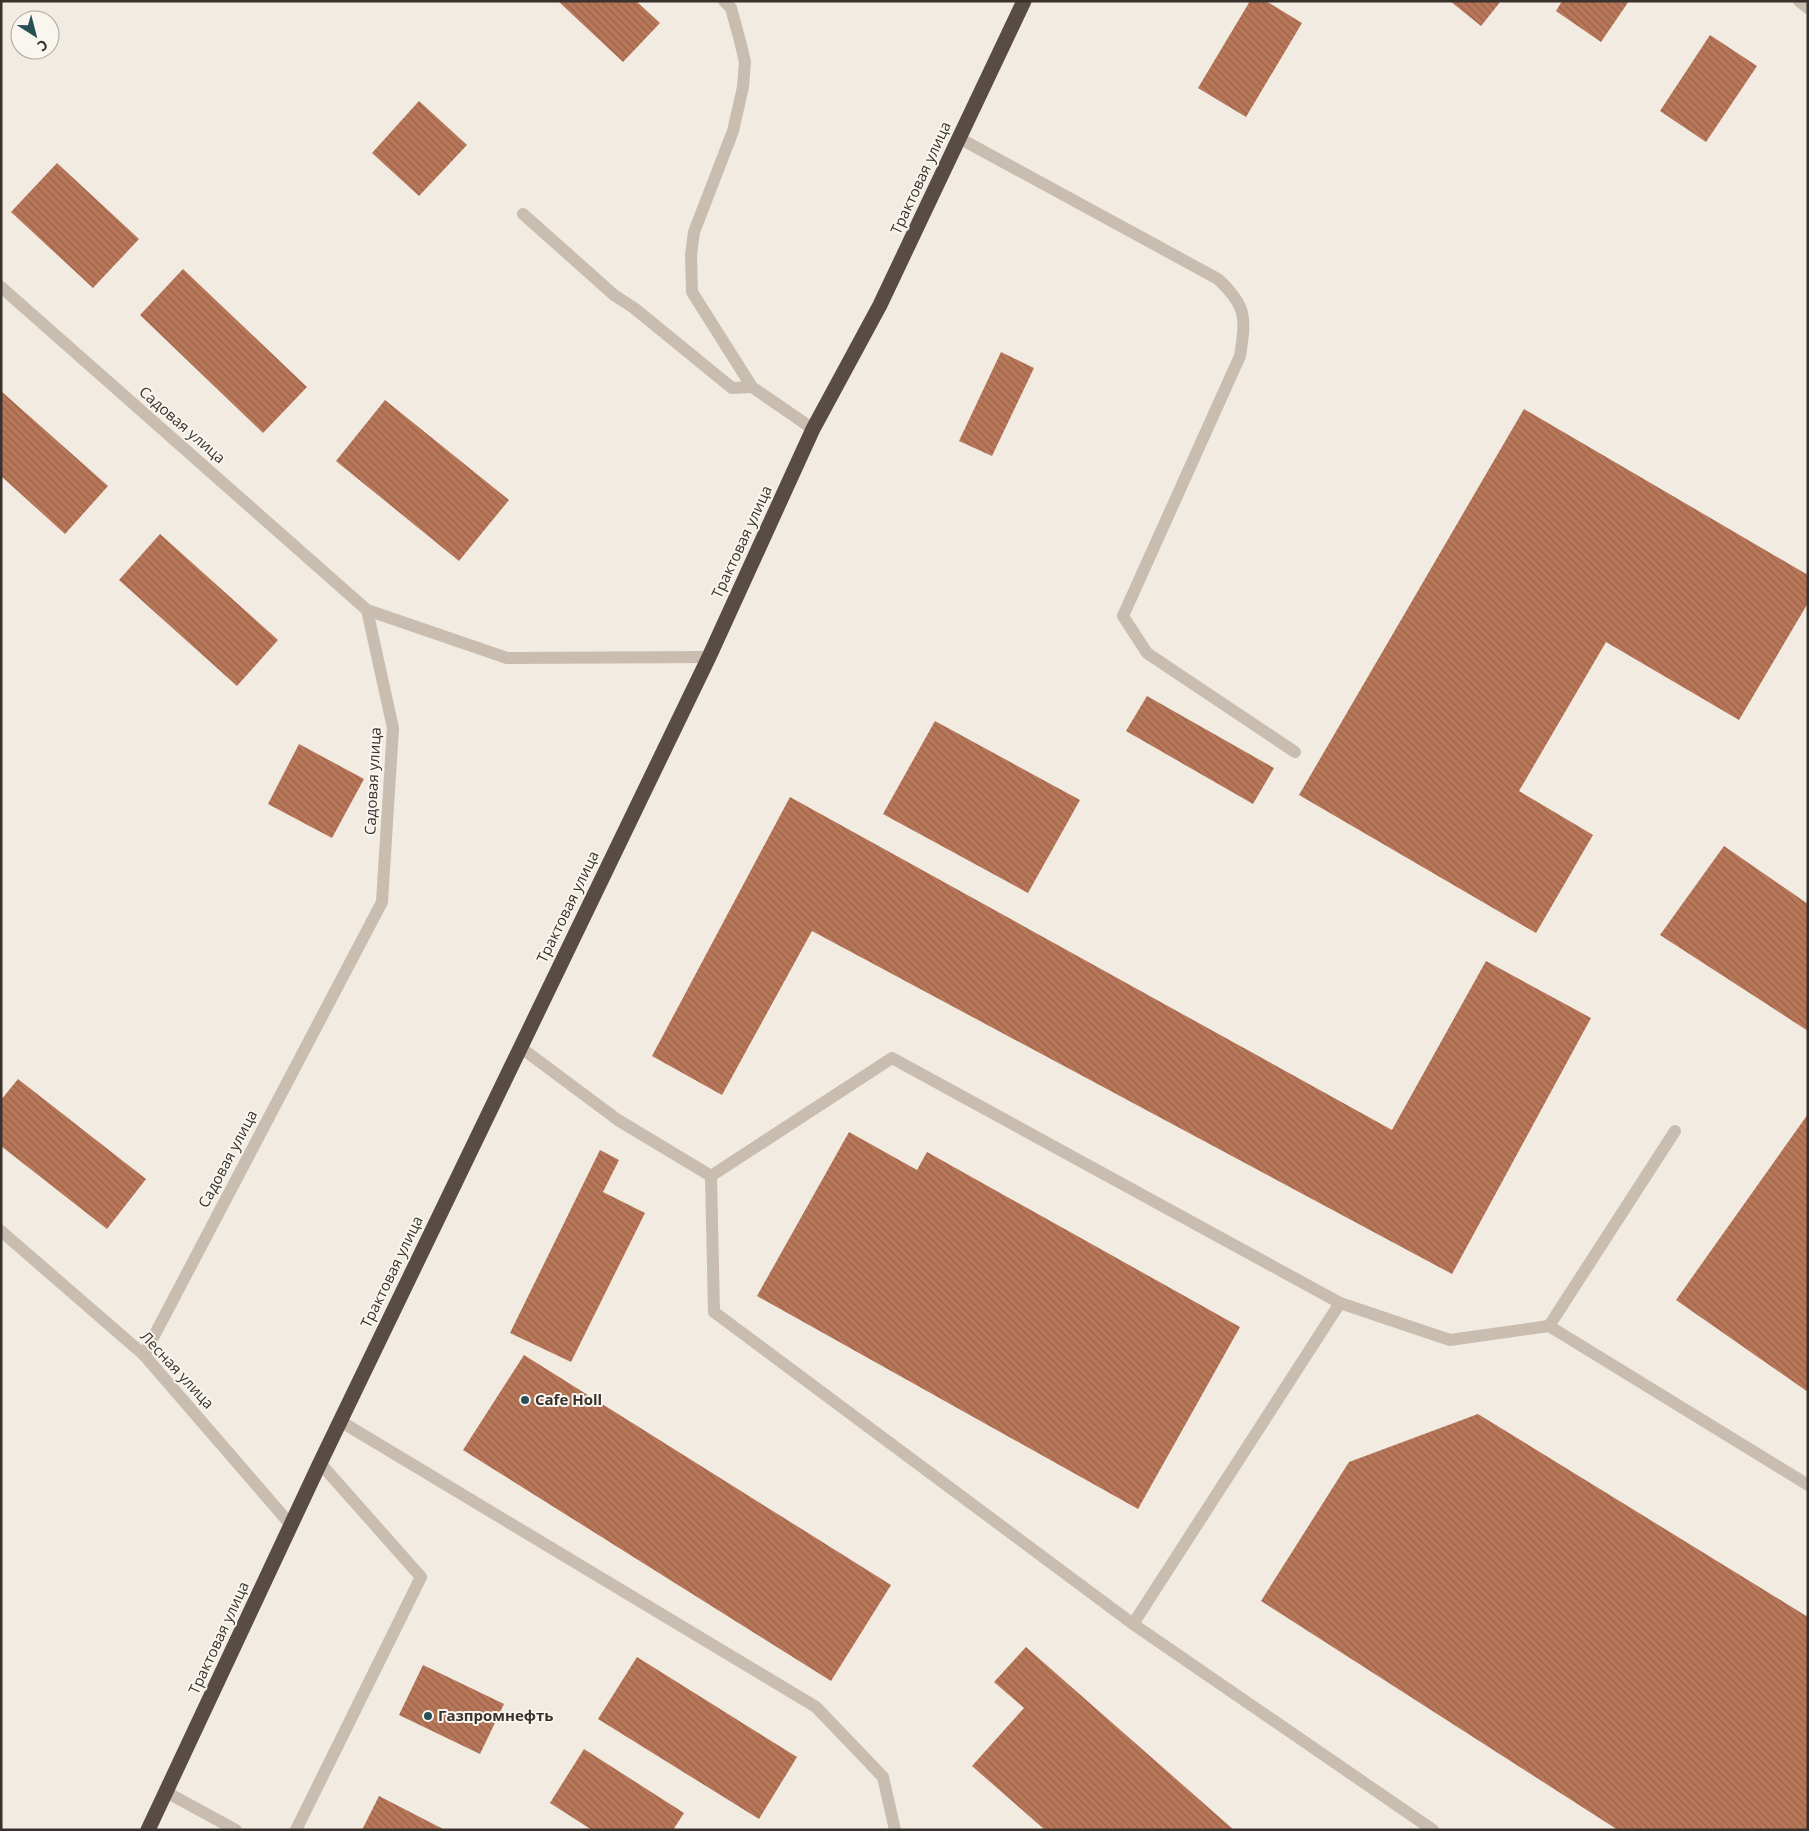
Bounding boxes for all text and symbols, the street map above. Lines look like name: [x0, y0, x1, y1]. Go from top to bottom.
north arrow: [10, 10, 60, 60]
text: С: [34, 36, 52, 56]
street label: Трактовая улица: [885, 118, 955, 237]
street label: Садовая улица: [135, 381, 230, 467]
street label: Трактовая улица: [706, 482, 776, 601]
street label: Садовая улица: [359, 727, 385, 835]
street label: Трактовая улица: [531, 847, 603, 966]
street label: Садовая улица: [193, 1106, 261, 1211]
street label: Трактовая улица: [355, 1212, 427, 1331]
street label: Лесная улица: [136, 1326, 219, 1413]
place label: Cafe Holl: [535, 1389, 602, 1409]
marker: Cafe Holl: [519, 1394, 531, 1406]
street label: Трактовая улица: [183, 1578, 253, 1697]
place label: Газпромнефть: [438, 1705, 554, 1725]
marker: Газпромнефть: [422, 1710, 434, 1722]

